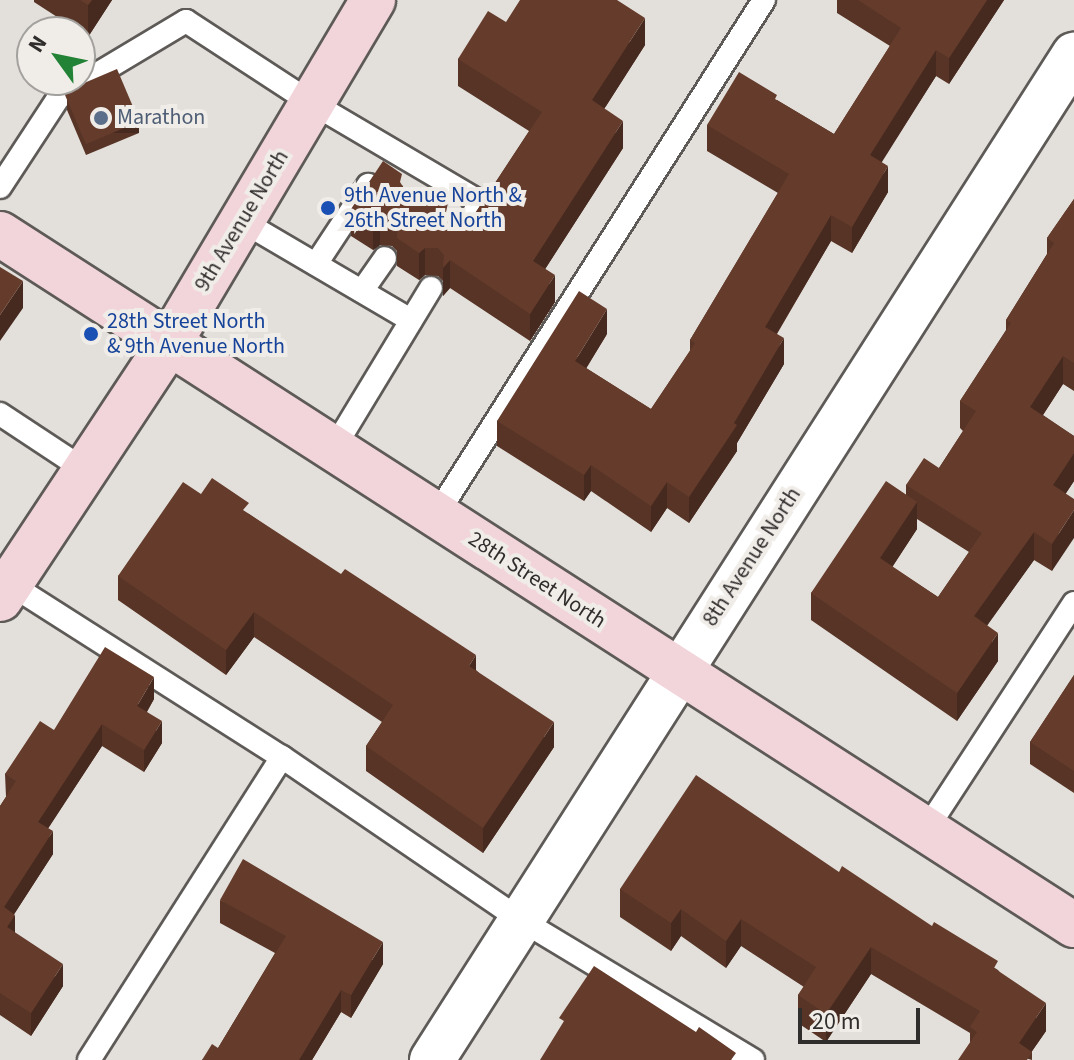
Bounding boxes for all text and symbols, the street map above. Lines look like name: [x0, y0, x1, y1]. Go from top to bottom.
north arrow: [16, 16, 96, 96]
text: N: [20, 29, 55, 59]
place label: Marathon: [117, 105, 205, 131]
marker: Marathon: [92, 109, 110, 127]
street label: 9th Avenue North: [189, 146, 295, 296]
place label: 9th Avenue North & 26th Street North: [344, 182, 522, 234]
marker: 9th Avenue North & 26th Street North: [319, 199, 337, 217]
place label: 28th Street North & 9th Avenue North: [107, 308, 285, 360]
marker: 28th Street North & 9th Avenue North: [82, 325, 100, 343]
street label: 8th Avenue North: [697, 483, 807, 631]
street label: 28th Street North: [463, 526, 611, 634]
scale bar: [802, 992, 924, 1042]
text: 20 m: [812, 1004, 861, 1039]

